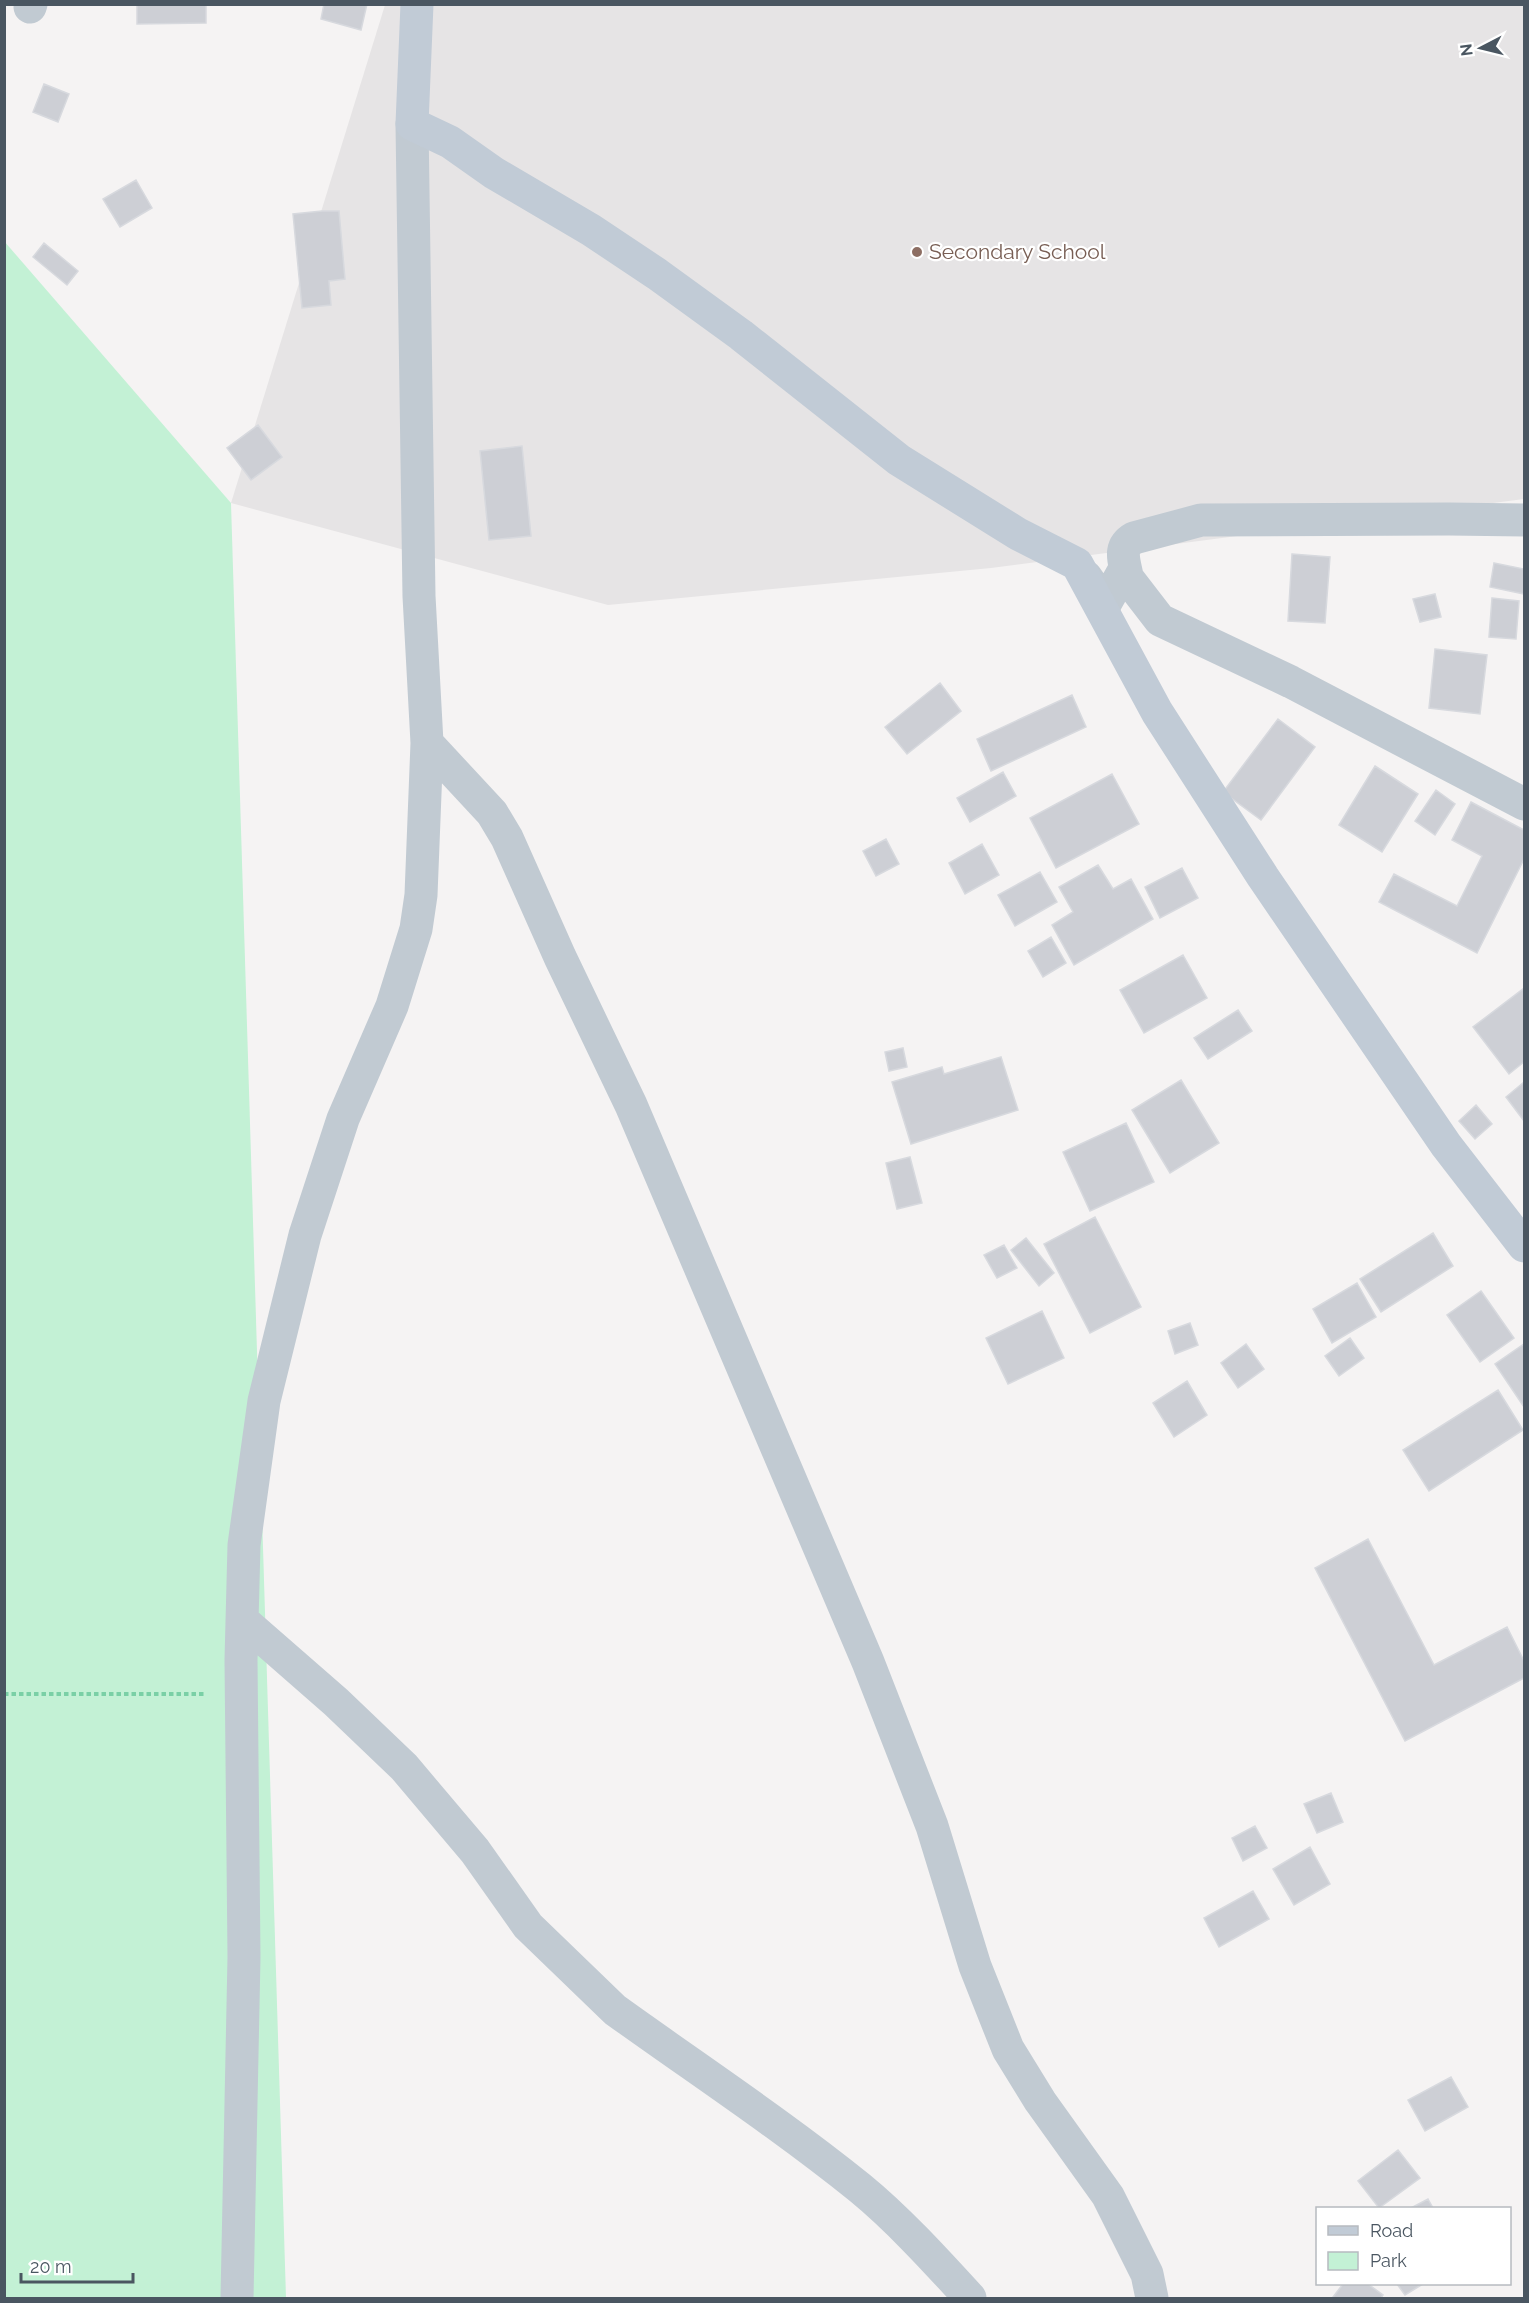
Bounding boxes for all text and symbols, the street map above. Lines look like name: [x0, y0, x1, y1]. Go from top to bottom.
north arrow: [1451, 18, 1511, 78]
text: N: [1456, 43, 1477, 57]
place label: Secondary School: [929, 239, 1106, 264]
marker: Secondary School: [910, 245, 924, 259]
legend: [1316, 2207, 1511, 2285]
text: Road: [1370, 2220, 1413, 2241]
scale bar: [21, 2246, 134, 2284]
text: Park: [1370, 2250, 1407, 2271]
text: 20 m: [30, 2256, 72, 2277]

